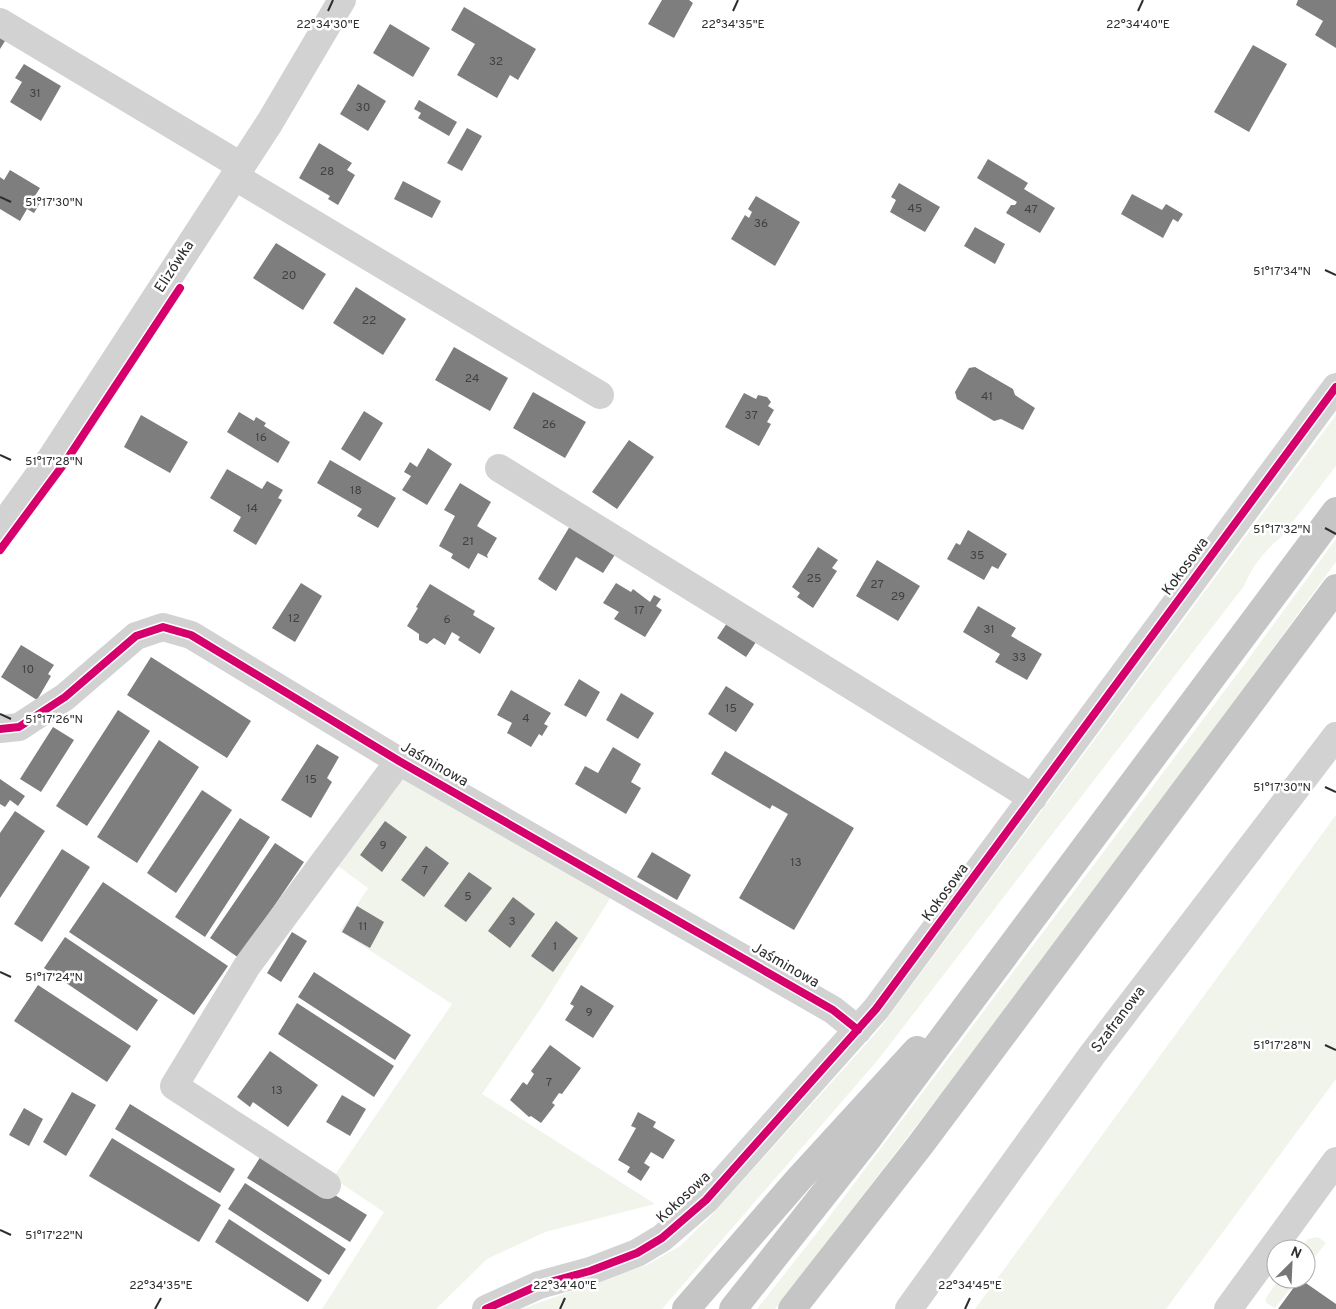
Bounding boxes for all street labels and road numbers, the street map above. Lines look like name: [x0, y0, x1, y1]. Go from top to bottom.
street label: Elizówka: [151, 237, 199, 297]
street label: Kokosowa: [1159, 534, 1213, 600]
street label: Jaśminowa: [397, 738, 471, 792]
street label: Kokosowa: [919, 860, 973, 926]
street label: Jaśminowa: [748, 939, 822, 993]
street label: Szafranowa: [1088, 983, 1150, 1057]
street label: Kokosowa: [653, 1168, 715, 1228]

